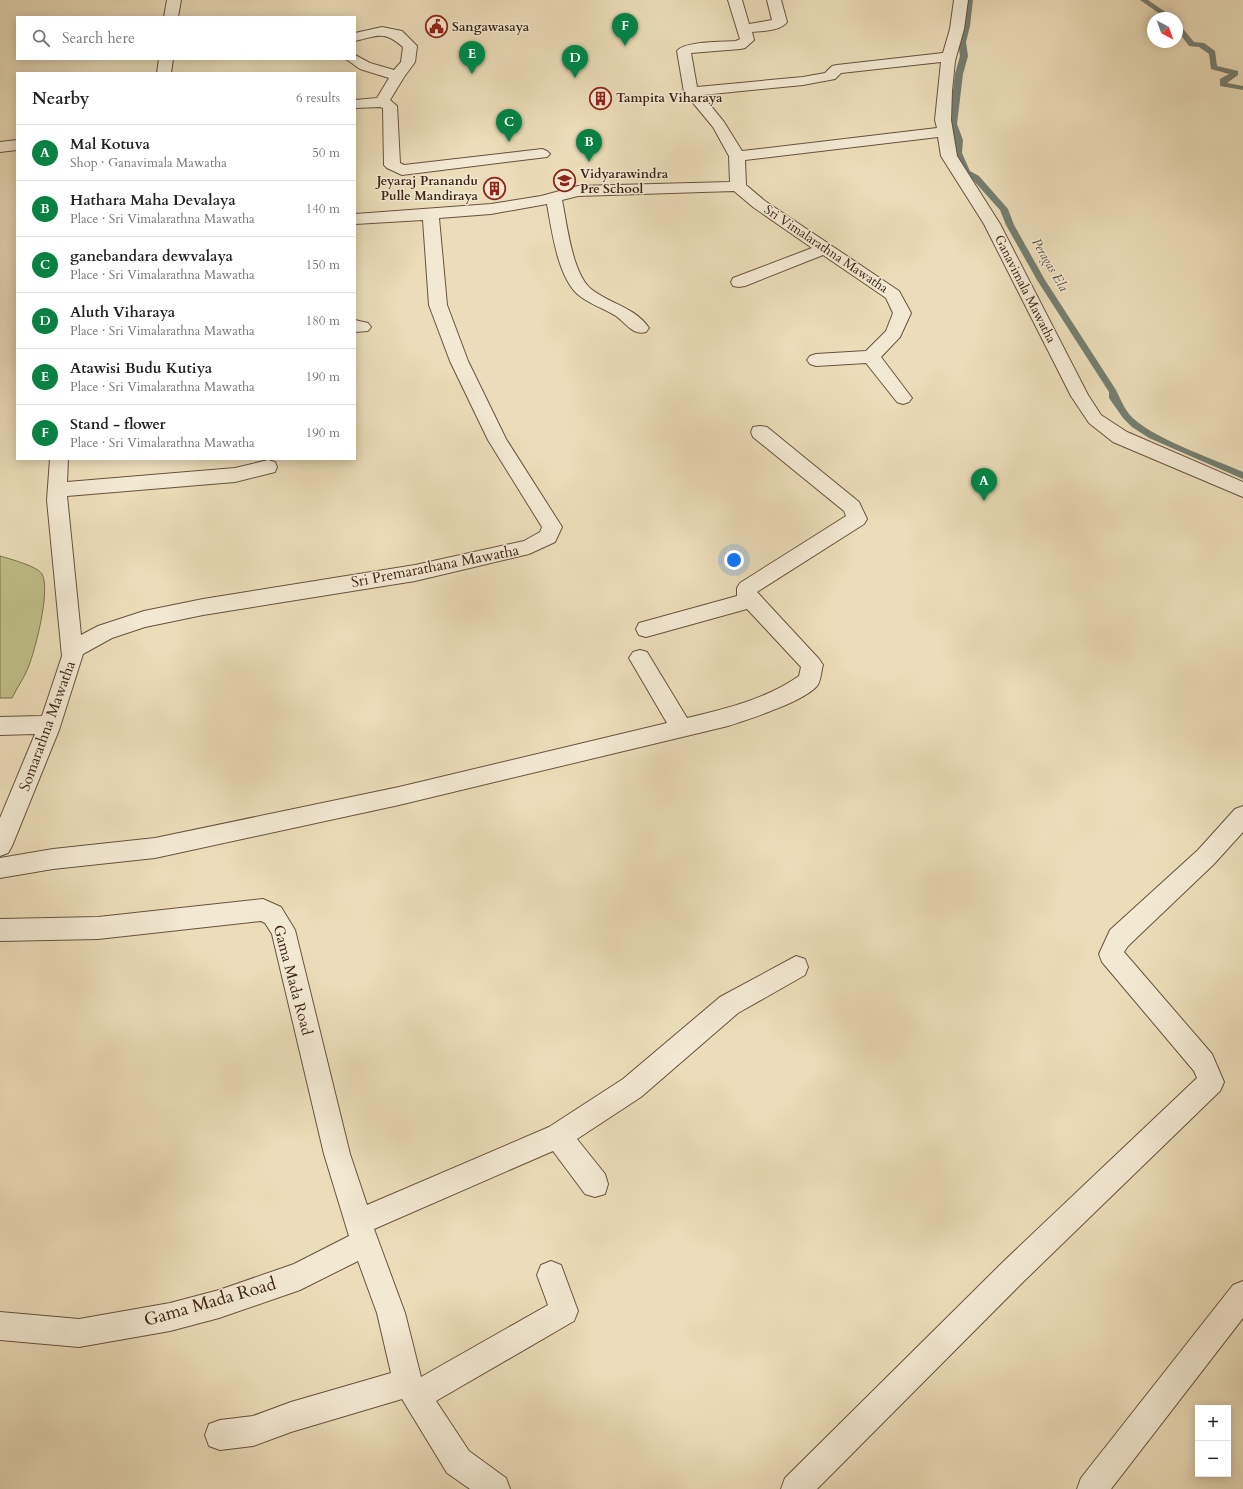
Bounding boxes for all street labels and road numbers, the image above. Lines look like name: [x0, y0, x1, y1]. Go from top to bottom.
street label: Sri Vimalarathna Mawatha: [760, 201, 892, 297]
street label: Ganavimala Mawatha: [990, 232, 1060, 346]
street label: Sri Premarathana Mawatha: [349, 540, 521, 592]
street label: Somarathna Mawatha: [14, 658, 80, 794]
street label: Gama Mada Road: [269, 923, 317, 1037]
street label: Gama Mada Road: [141, 1271, 279, 1333]

